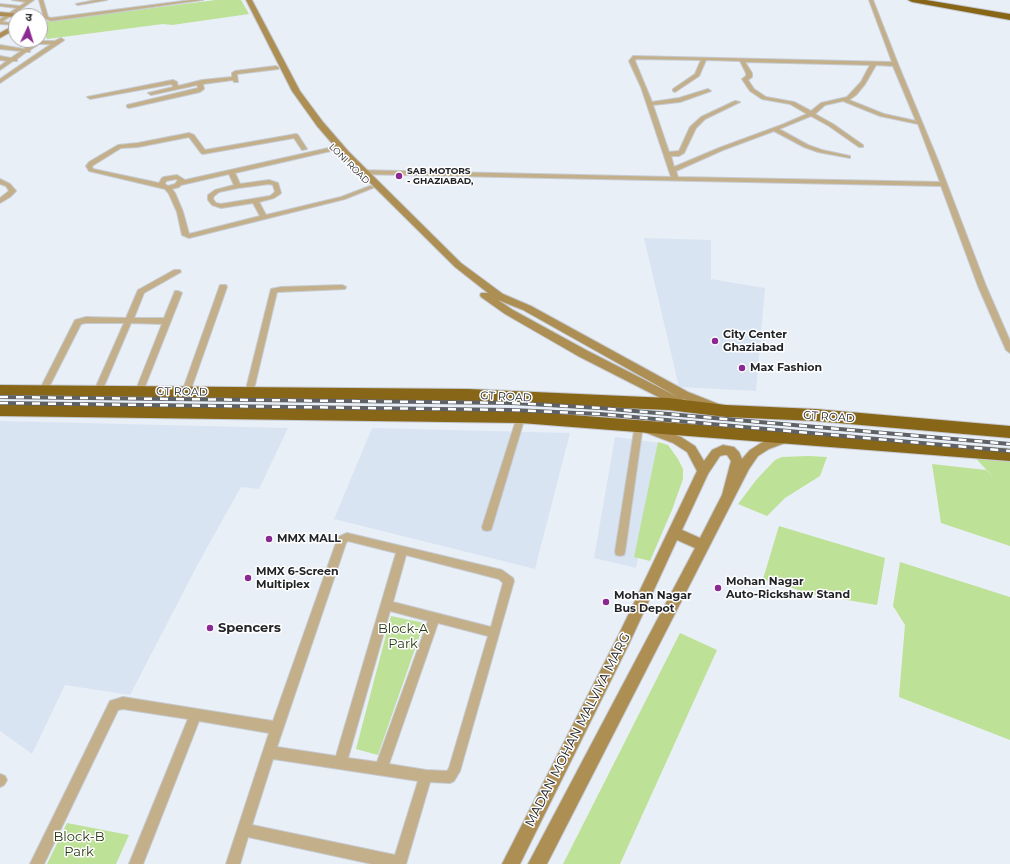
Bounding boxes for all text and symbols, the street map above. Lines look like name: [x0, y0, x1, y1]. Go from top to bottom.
north arrow: [8, 8, 48, 48]
text: उ: [25, 10, 32, 24]
street label: LONI ROAD: [326, 141, 372, 187]
place label: SAB MOTORS - GHAZIABAD,: [407, 166, 473, 187]
marker: SAB MOTORS - GHAZIABAD,: [394, 171, 404, 181]
place label: City Center Ghaziabad: [723, 328, 787, 354]
marker: City Center Ghaziabad: [710, 336, 720, 346]
place label: Max Fashion: [750, 361, 822, 375]
marker: Max Fashion: [737, 363, 747, 373]
street label: GT ROAD: [156, 385, 208, 399]
street label: GT ROAD: [480, 389, 532, 405]
street label: GT ROAD: [803, 409, 855, 425]
place label: MMX MALL: [277, 532, 341, 546]
marker: MMX MALL: [264, 534, 274, 544]
place label: MMX 6-Screen Multiplex: [256, 565, 339, 591]
marker: MMX 6-Screen Multiplex: [243, 573, 253, 583]
place label: Mohan Nagar Auto-Rickshaw Stand: [726, 575, 850, 601]
marker: Mohan Nagar Auto-Rickshaw Stand: [713, 583, 723, 593]
place label: Mohan Nagar Bus Depot: [614, 589, 692, 615]
marker: Mohan Nagar Bus Depot: [601, 597, 611, 607]
place label: Spencers: [218, 620, 281, 636]
park label: Block-A Park: [378, 621, 428, 652]
marker: Spencers: [205, 623, 215, 633]
street label: MADAN MOHAN MALVIYA MARG: [522, 630, 634, 830]
park label: Block-B Park: [54, 829, 104, 860]

